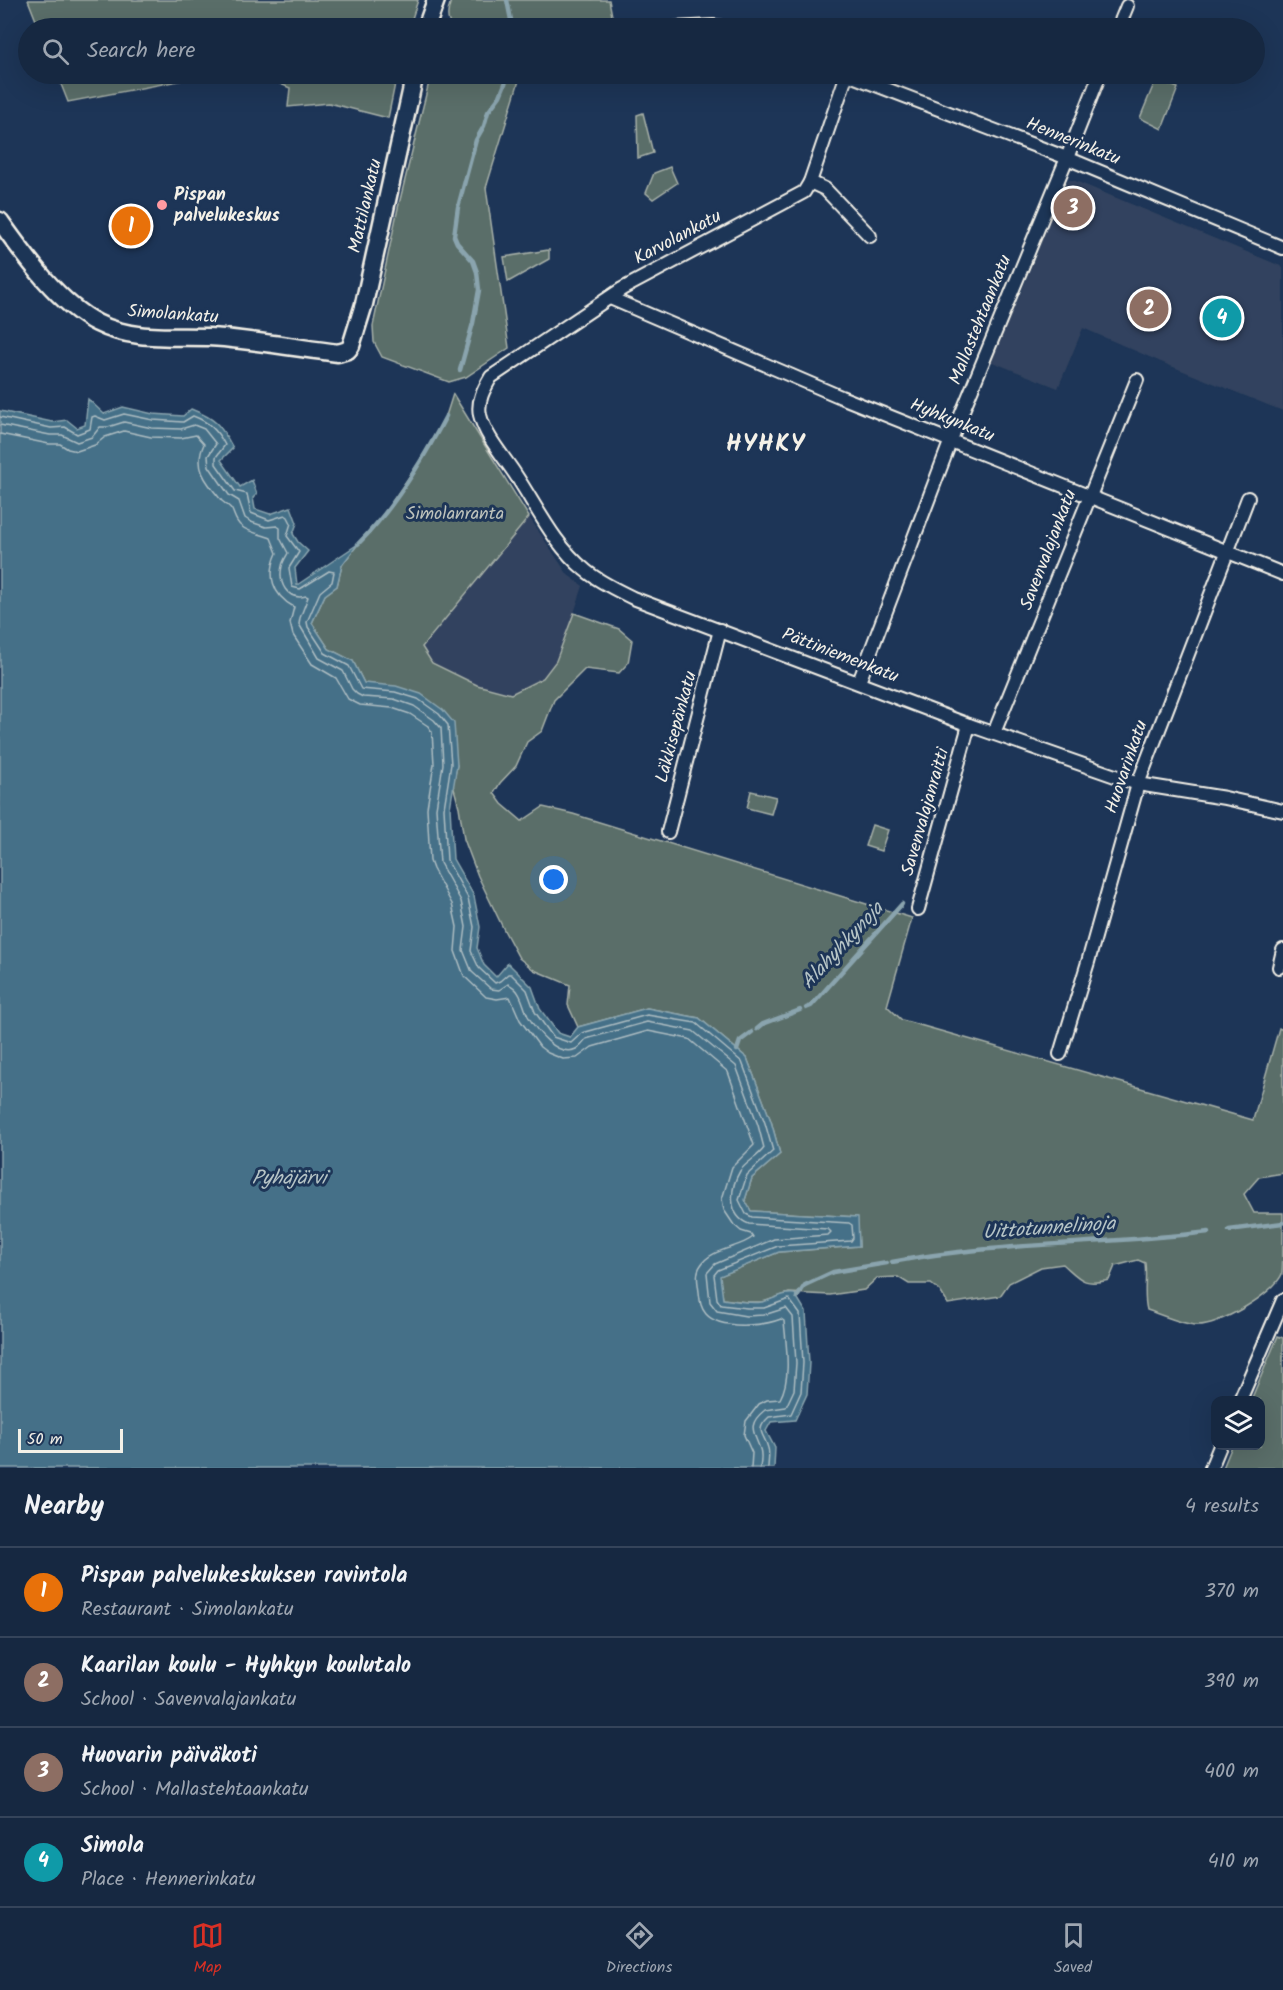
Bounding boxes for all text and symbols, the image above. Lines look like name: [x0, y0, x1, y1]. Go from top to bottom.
search box: [18, 18, 1265, 84]
text: Search here: [87, 34, 195, 69]
icon: search: [39, 35, 72, 68]
street label: Hennerinkatu: [1021, 110, 1125, 174]
street label: Mattilankatu: [341, 156, 391, 256]
place label: Pispan palvelukeskus: [173, 181, 280, 231]
pin: 3: [1054, 186, 1092, 230]
marker: Pispan palvelukeskus: [155, 198, 169, 212]
street label: Karvolankatu: [629, 203, 727, 273]
pin: 1: [112, 204, 150, 248]
street label: Mallastehtaankatu: [942, 250, 1020, 390]
pin: 2: [1130, 286, 1168, 332]
pin: 4: [1202, 296, 1242, 340]
street label: Simolankatu: [126, 297, 220, 333]
street label: Hyhkynkatu: [905, 391, 999, 451]
district label: HYHKY: [726, 425, 806, 464]
street label: Savenvalajankatu: [1013, 485, 1085, 615]
park label: Simolanranta: [406, 500, 504, 529]
street label: Pättiniemenkatu: [777, 620, 903, 692]
street label: Läkkisepänkatu: [648, 668, 706, 786]
street label: Huovarinkatu: [1097, 716, 1157, 818]
street label: Savenvalajanraitti: [894, 744, 958, 879]
your location: [539, 865, 568, 894]
water label: Alahyhkynoja: [794, 894, 893, 997]
water label: Pyhäjärvi: [252, 1163, 331, 1195]
water label: Uittotunnelinoja: [982, 1208, 1118, 1250]
map controls: [1211, 1396, 1265, 1450]
button: layers: [1211, 1396, 1265, 1450]
scale bar: [18, 1426, 123, 1454]
text: 50 m: [27, 1427, 63, 1452]
text: Nearby: [24, 1486, 104, 1528]
text: 4 results: [1185, 1491, 1259, 1523]
text: Pispan palvelukeskuksen ravintola: [81, 1559, 408, 1594]
text: 1: [40, 1576, 47, 1608]
text: 370 m: [1204, 1576, 1259, 1608]
text: Restaurant · Simolankatu: [81, 1594, 294, 1626]
text: Kaarilan koulu - Hyhkyn koulutalo: [81, 1649, 411, 1684]
text: 2: [38, 1666, 49, 1698]
text: 390 m: [1204, 1666, 1259, 1698]
text: School · Savenvalajankatu: [81, 1684, 296, 1716]
text: Huovarin päiväkoti: [81, 1739, 257, 1774]
text: 3: [38, 1756, 49, 1788]
text: 400 m: [1204, 1756, 1259, 1788]
text: School · Mallastehtaankatu: [81, 1774, 309, 1806]
text: Simola: [81, 1829, 144, 1864]
text: 4: [38, 1846, 49, 1878]
text: 410 m: [1208, 1846, 1259, 1878]
text: Place · Hennerinkatu: [81, 1864, 256, 1896]
tab: Map: [191, 1919, 224, 1980]
tab: Directions: [606, 1919, 672, 1980]
tab: Saved: [1054, 1919, 1092, 1980]

